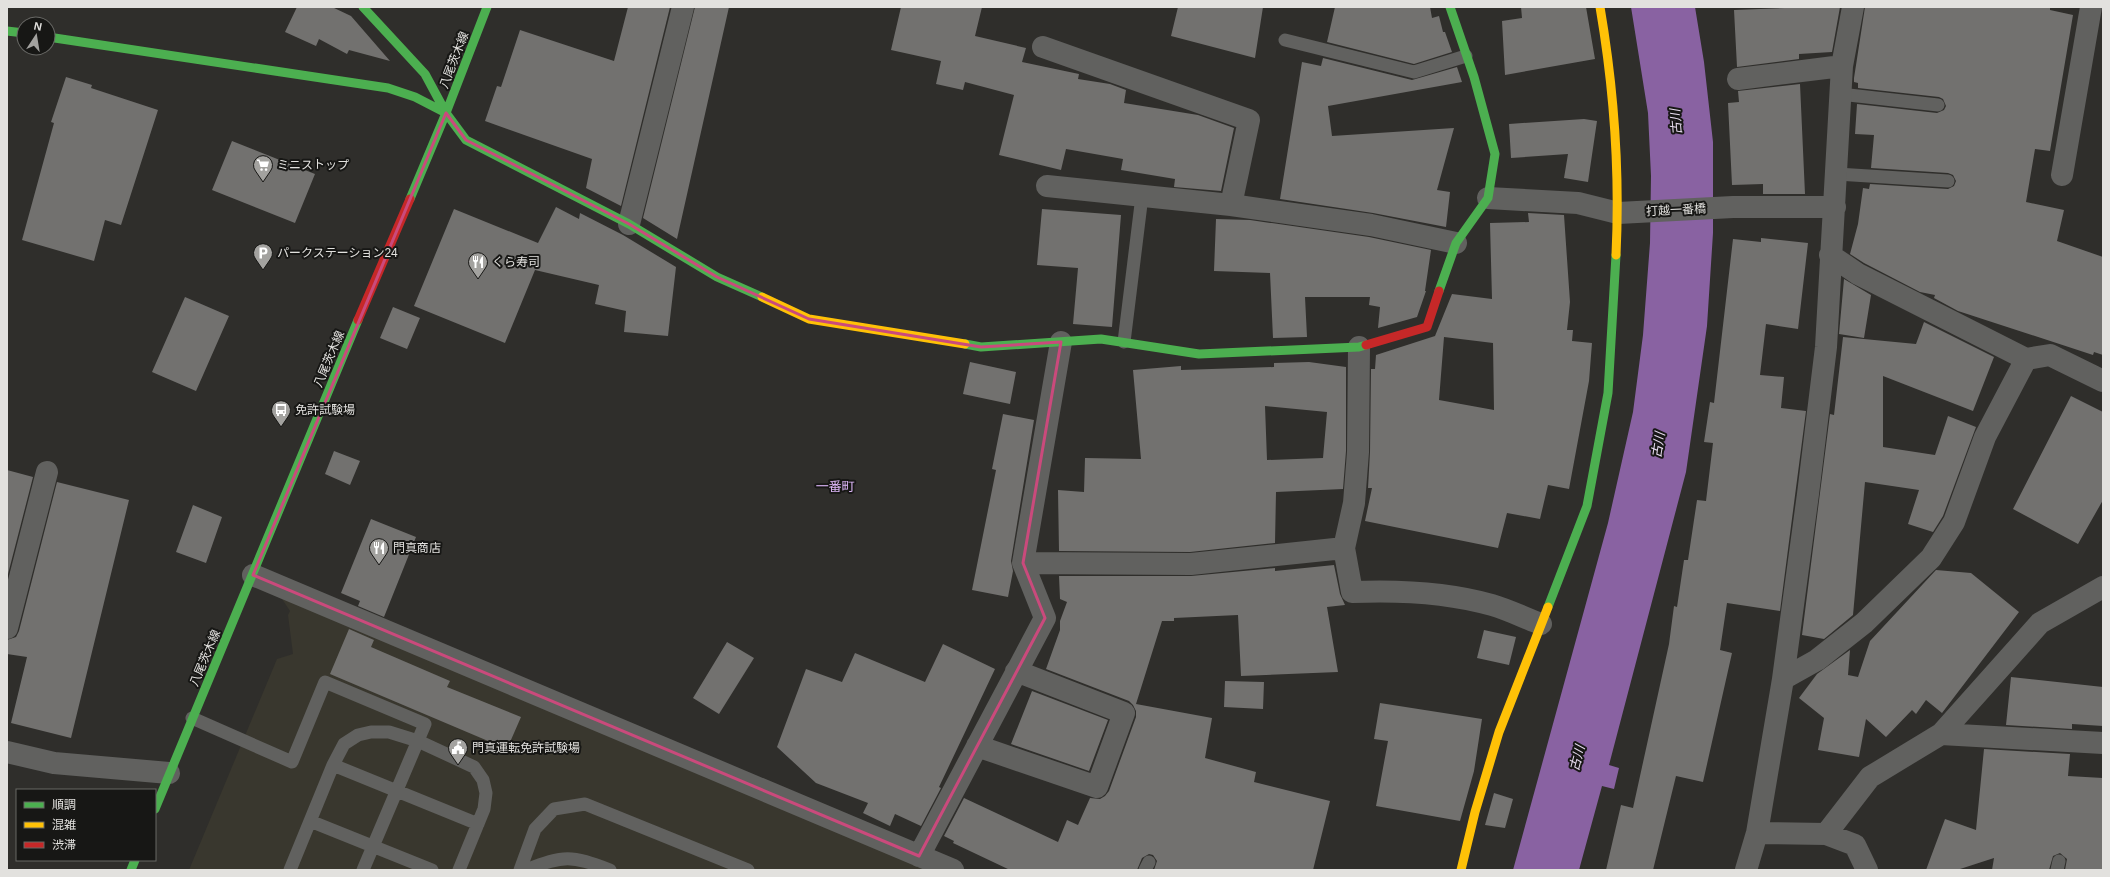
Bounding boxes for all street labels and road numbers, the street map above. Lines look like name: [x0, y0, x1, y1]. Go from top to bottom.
street label: 八尾茨木線: [437, 29, 471, 91]
street label: 打越一番橋: [1646, 201, 1706, 219]
street label: 八尾茨木線: [311, 329, 347, 389]
street label: 八尾茨木線: [187, 628, 223, 688]

